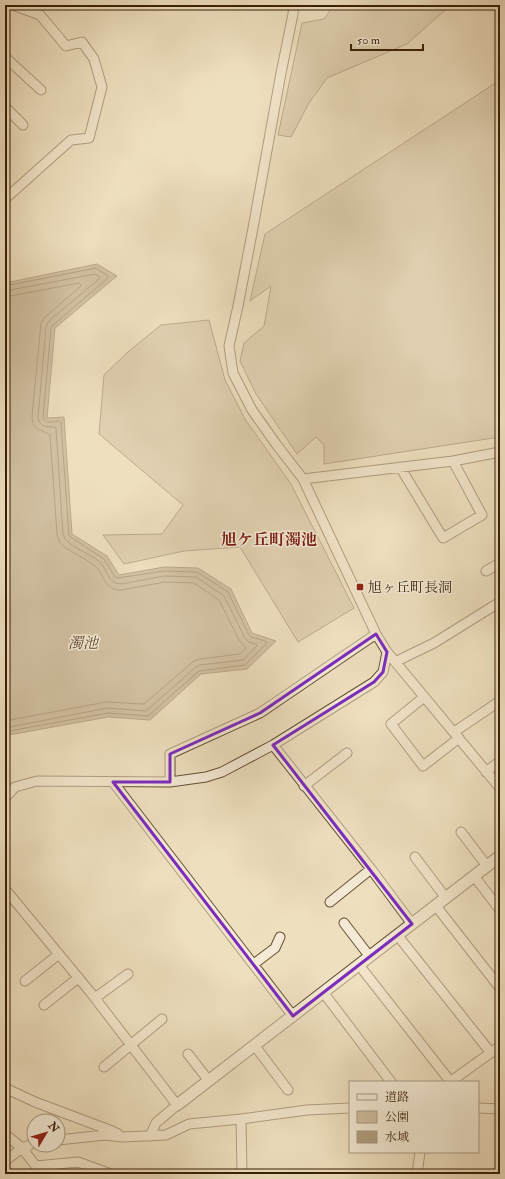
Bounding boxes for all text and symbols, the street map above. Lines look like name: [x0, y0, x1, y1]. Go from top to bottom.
scale bar: [351, 26, 423, 52]
text: 50 m: [357, 33, 381, 48]
district label: 旭ケ丘町濁池: [221, 530, 317, 550]
place label: 旭ヶ丘町長洞: [368, 579, 452, 596]
marker: 旭ヶ丘町長洞: [355, 582, 365, 592]
water label: 濁池: [68, 634, 100, 653]
legend: [349, 1081, 479, 1153]
text: 道路: [385, 1090, 409, 1105]
text: 公園: [385, 1110, 409, 1125]
north arrow: [26, 1113, 66, 1153]
text: N: [45, 1118, 62, 1136]
text: 水域: [385, 1130, 409, 1145]

